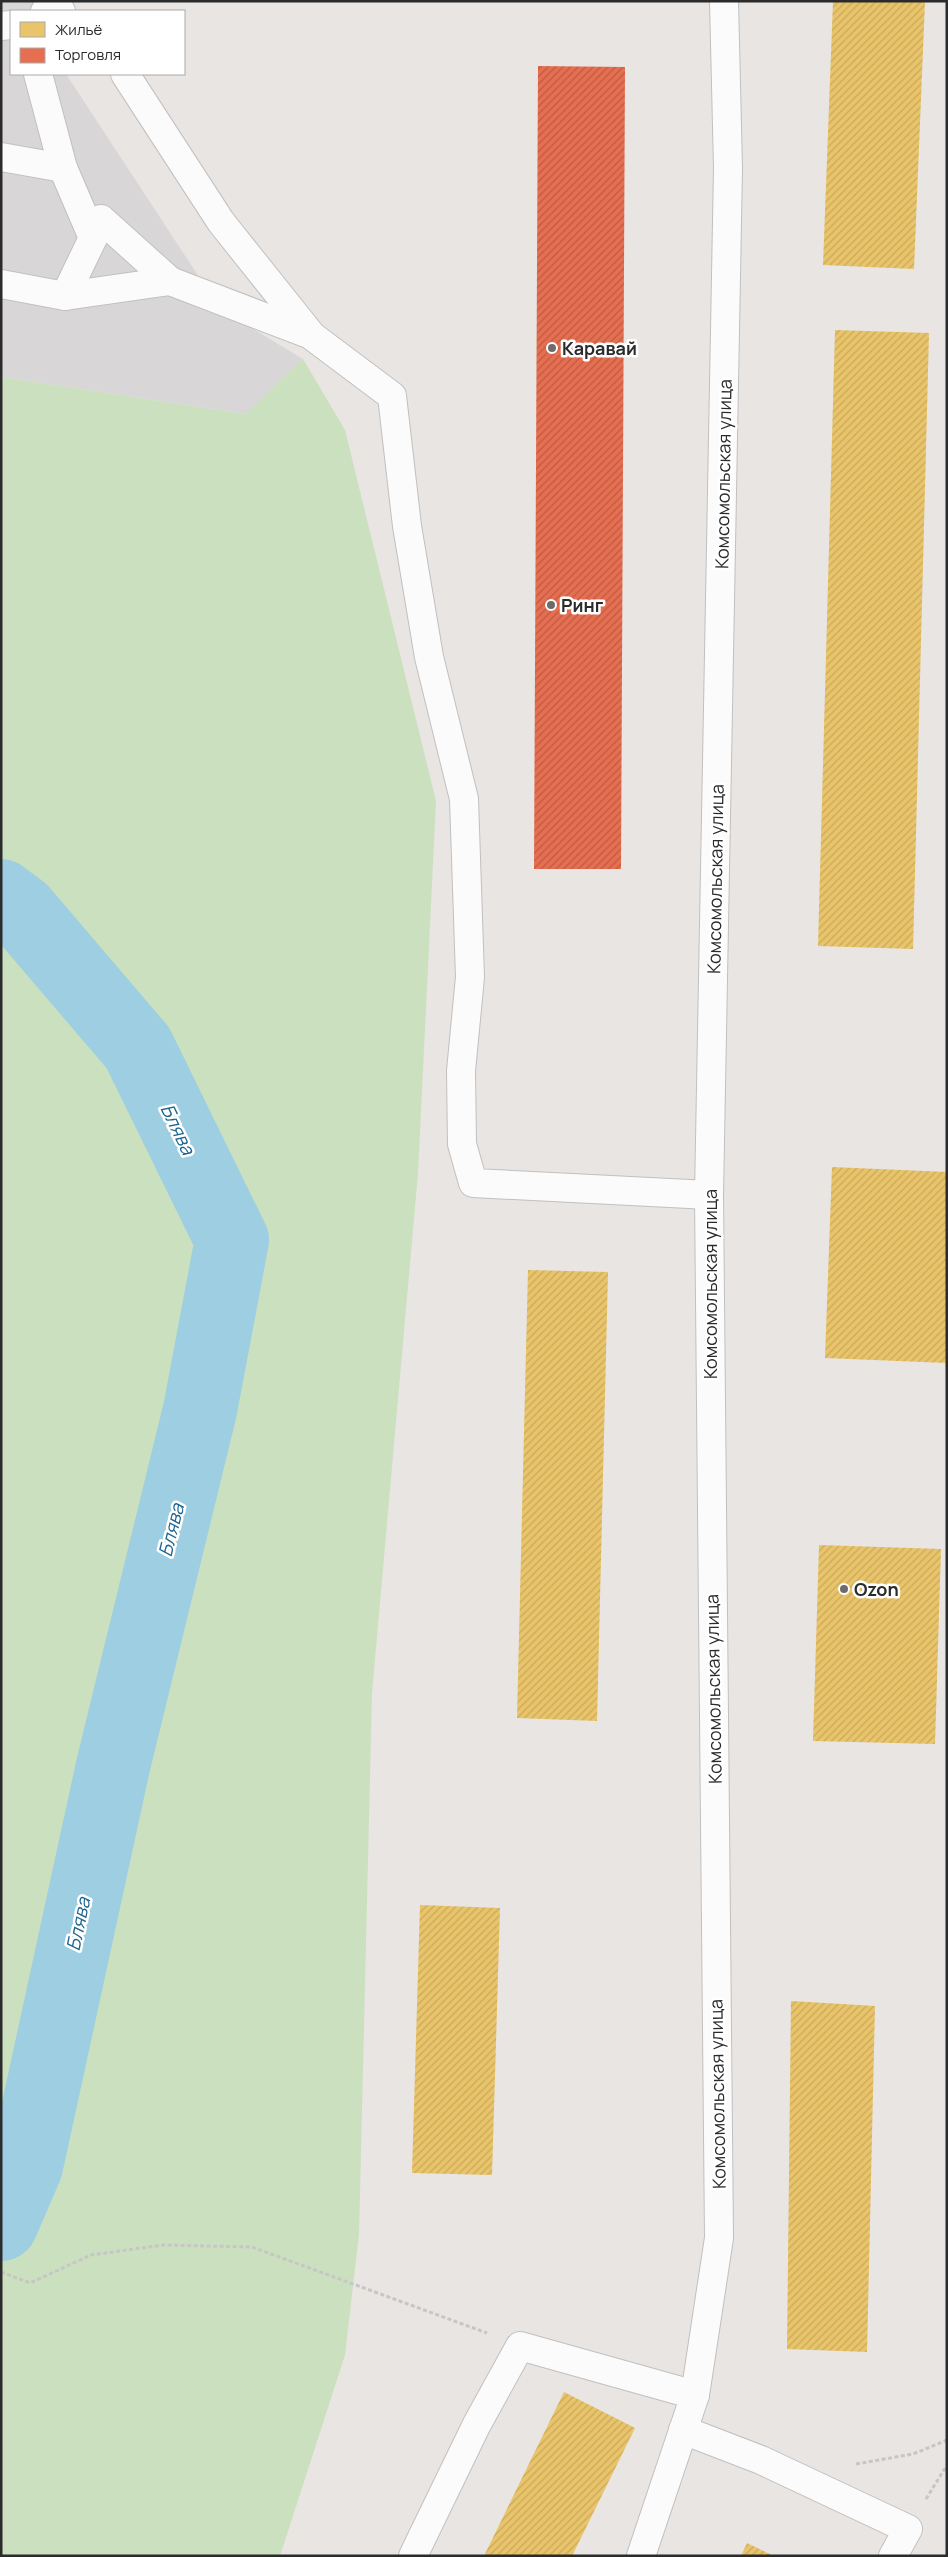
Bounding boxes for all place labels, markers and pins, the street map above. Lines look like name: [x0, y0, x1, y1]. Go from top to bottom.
place label: Каравай: [562, 336, 637, 360]
marker: Каравай: [546, 342, 558, 354]
place label: Ринг: [561, 593, 604, 617]
marker: Ринг: [545, 599, 557, 611]
place label: Ozon: [854, 1577, 899, 1601]
marker: Ozon: [838, 1583, 850, 1595]

